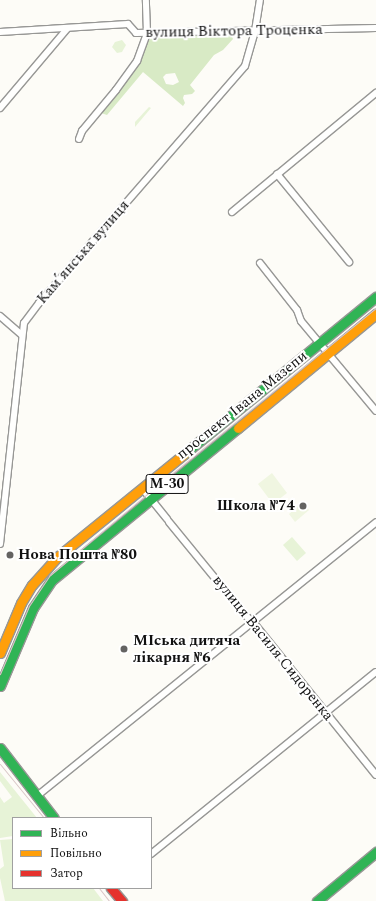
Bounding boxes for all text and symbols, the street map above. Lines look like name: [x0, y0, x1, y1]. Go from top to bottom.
street label: вулиця Віктора Троценка: [145, 20, 323, 42]
street label: Камʼянська вулиця: [33, 196, 133, 308]
street label: проспект Івана Мазепи: [173, 347, 311, 463]
road number: М-30: [145, 472, 189, 496]
place label: Школа №74: [217, 497, 295, 515]
marker: Школа №74: [298, 501, 308, 511]
place label: Нова Пошта №80: [18, 546, 137, 564]
marker: Нова Пошта №80: [5, 550, 15, 560]
street label: вулиця Василя Сидоренка: [209, 572, 337, 724]
place label: МІська дитяча лікарня №6: [133, 631, 240, 666]
marker: МІська дитяча лікарня №6: [118, 643, 130, 655]
legend: [12, 817, 152, 889]
text: Вільно: [50, 824, 88, 843]
text: Повільно: [50, 844, 102, 863]
text: Затор: [50, 864, 83, 883]

